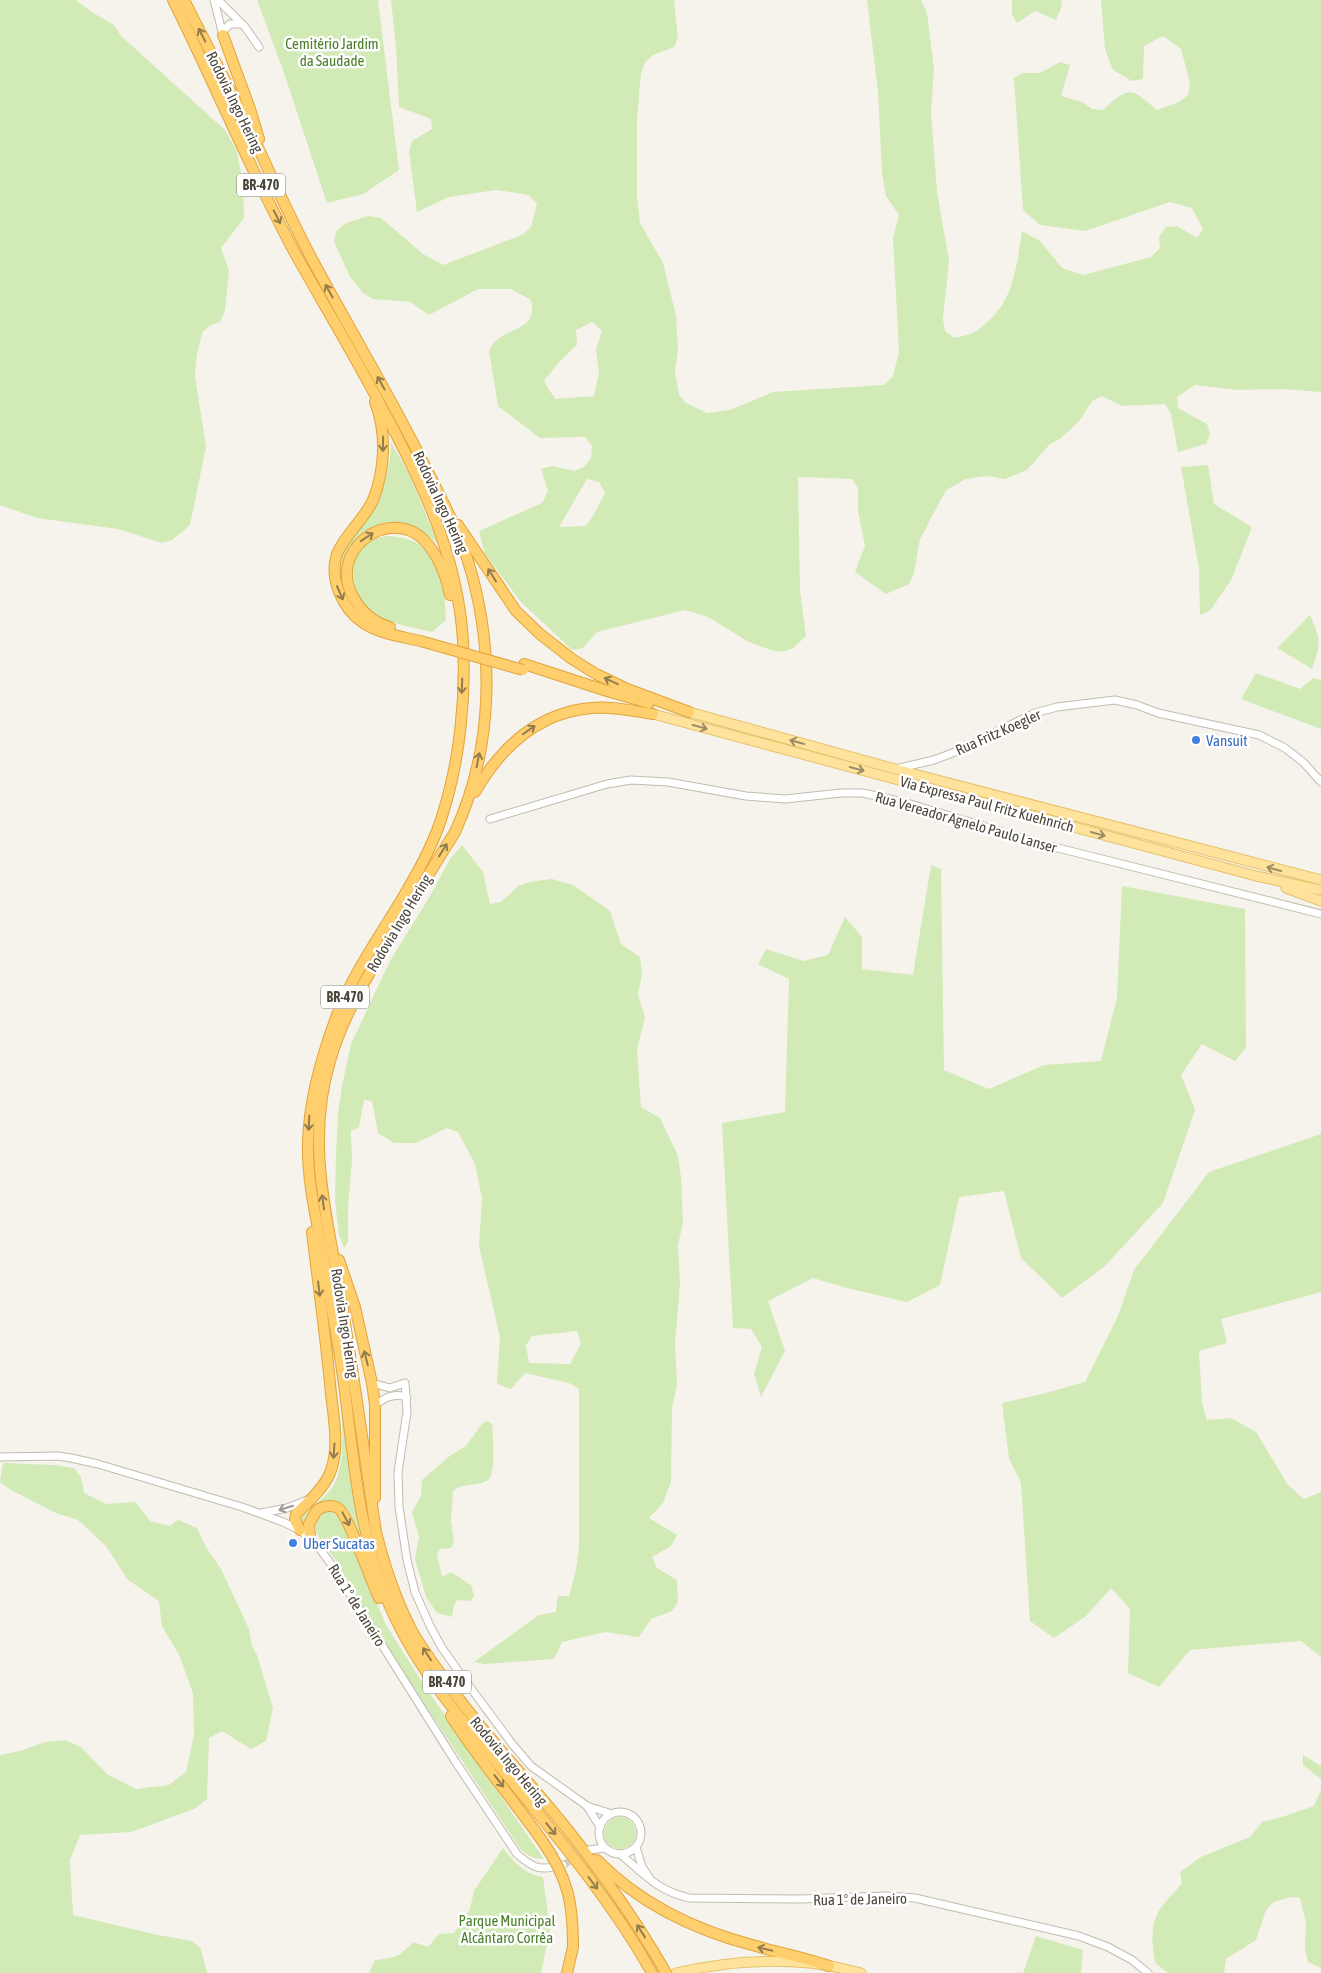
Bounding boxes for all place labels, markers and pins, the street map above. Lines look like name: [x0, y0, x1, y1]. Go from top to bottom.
place label: Vansuit: [1206, 732, 1247, 749]
marker: Vansuit: [1190, 734, 1202, 746]
place label: Uber Sucatas: [303, 1535, 375, 1552]
marker: Uber Sucatas: [287, 1537, 299, 1549]

